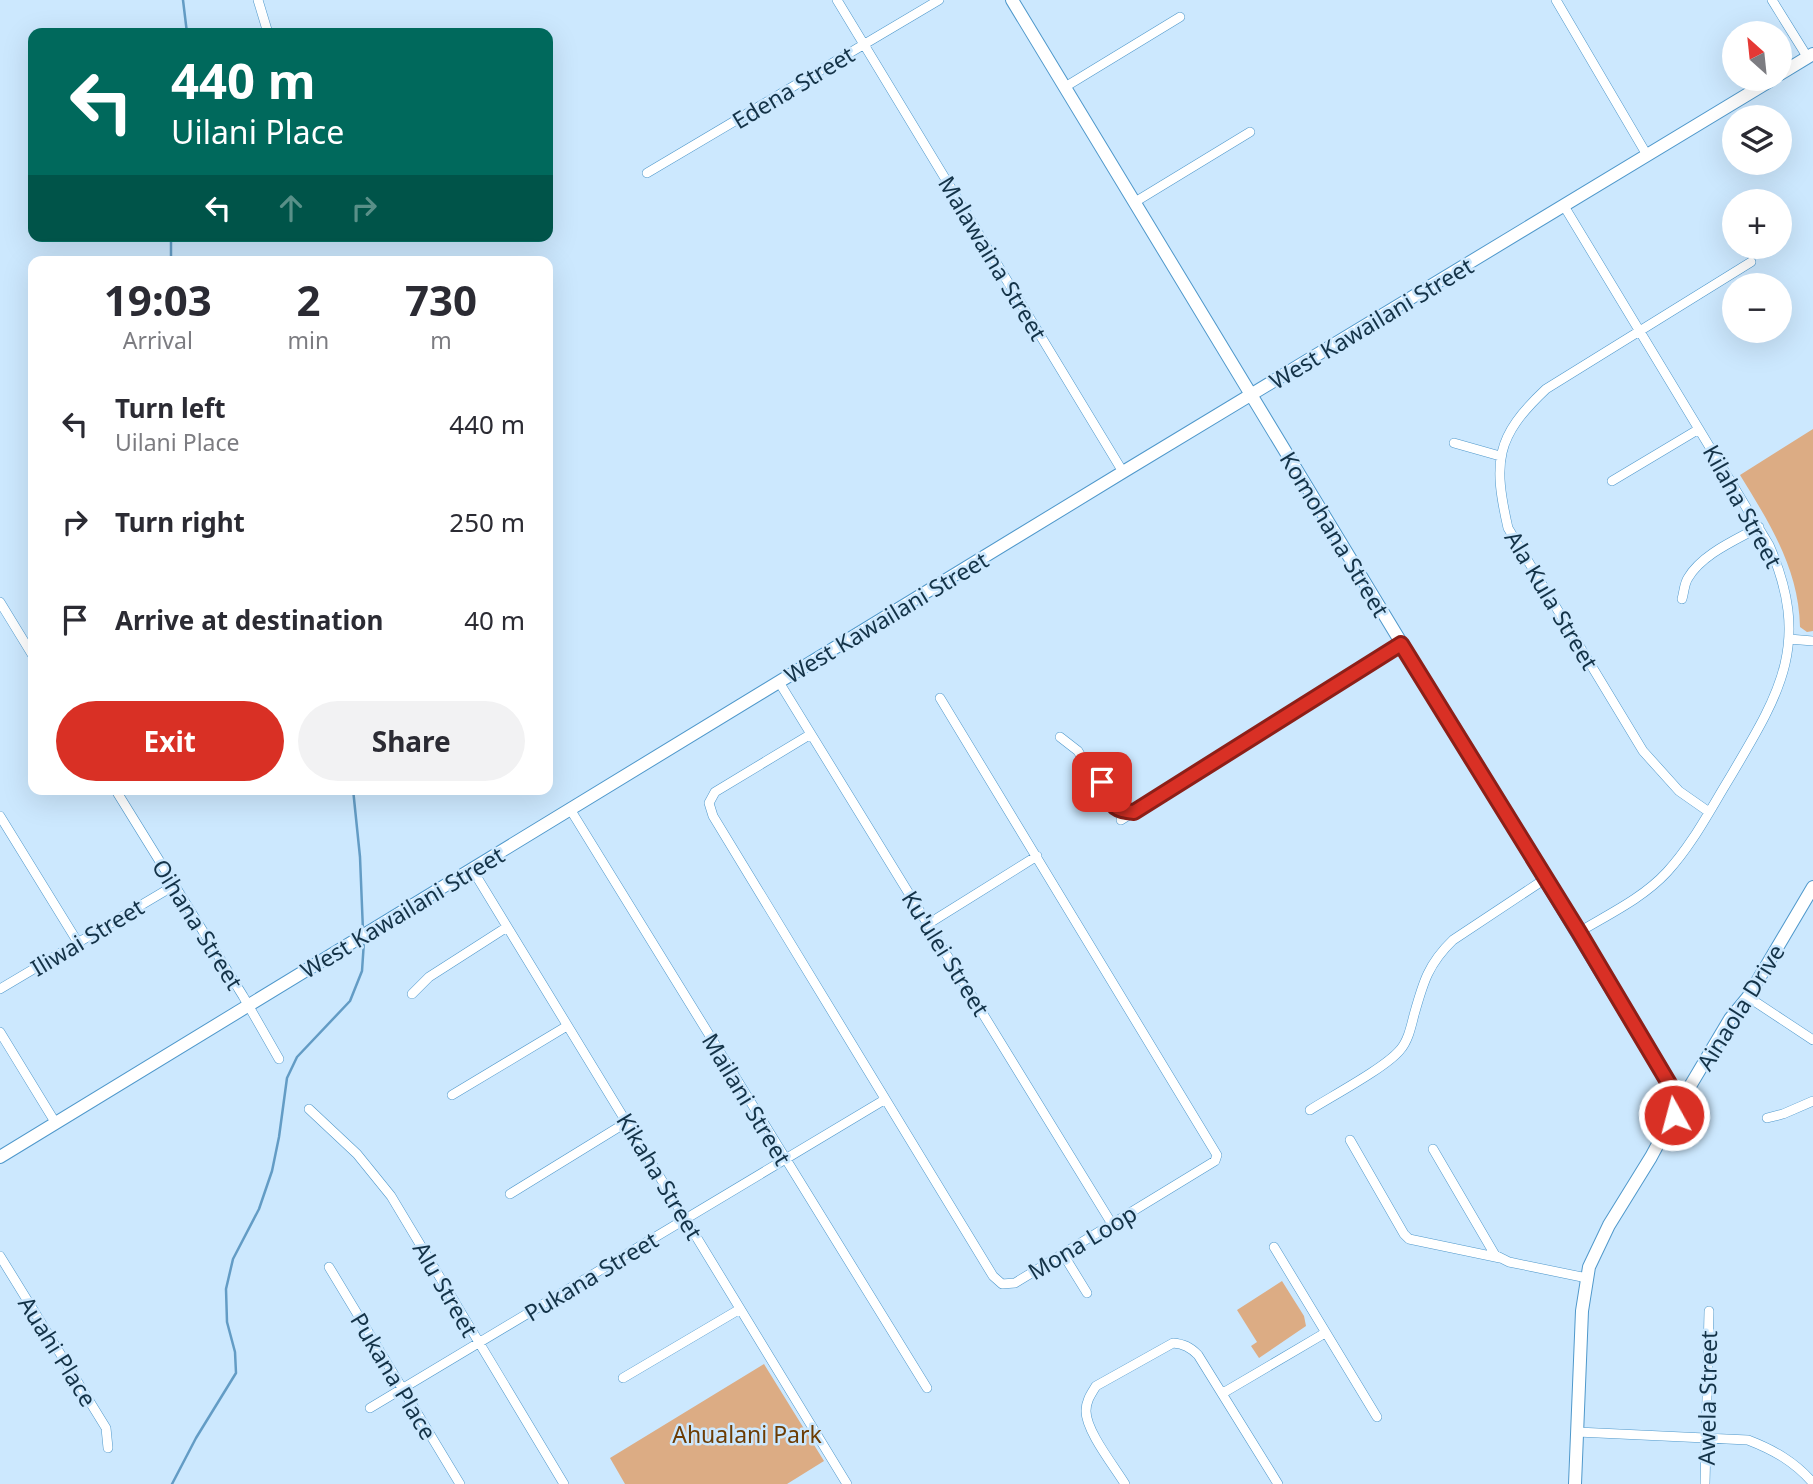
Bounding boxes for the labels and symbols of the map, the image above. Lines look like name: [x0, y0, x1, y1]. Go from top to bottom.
north arrow: [1722, 21, 1792, 91]
street label: Edena Street: [726, 38, 860, 136]
street label: Malawaina Street: [931, 170, 1055, 346]
street label: West Kawailani Street: [1263, 249, 1479, 397]
street label: Kilaha Street: [1696, 439, 1790, 573]
street label: Komohana Street: [1273, 445, 1397, 623]
street label: Ala Kula Street: [1498, 524, 1606, 676]
street label: West Kawailani Street: [778, 543, 994, 691]
pin: [1072, 752, 1132, 812]
street label: West Kawailani Street: [294, 838, 510, 986]
street label: Oihana Street: [145, 853, 251, 995]
street label: Ku'ulei Street: [895, 884, 997, 1022]
street label: Iliwai Street: [24, 891, 150, 983]
street label: Ainaola Drive: [1688, 938, 1792, 1076]
street label: Mailani Street: [695, 1027, 799, 1171]
position arrow: [1637, 1078, 1711, 1152]
street label: Kikaha Street: [610, 1107, 710, 1245]
street label: Mona Loop: [1022, 1197, 1142, 1287]
street label: Pukana Street: [518, 1223, 664, 1329]
street label: Alu Street: [406, 1236, 486, 1342]
street label: Auahi Place: [11, 1290, 105, 1412]
street label: Pukana Place: [343, 1306, 445, 1446]
street label: Awela Street: [1690, 1330, 1724, 1466]
park label: Ahualani Park: [672, 1418, 823, 1450]

